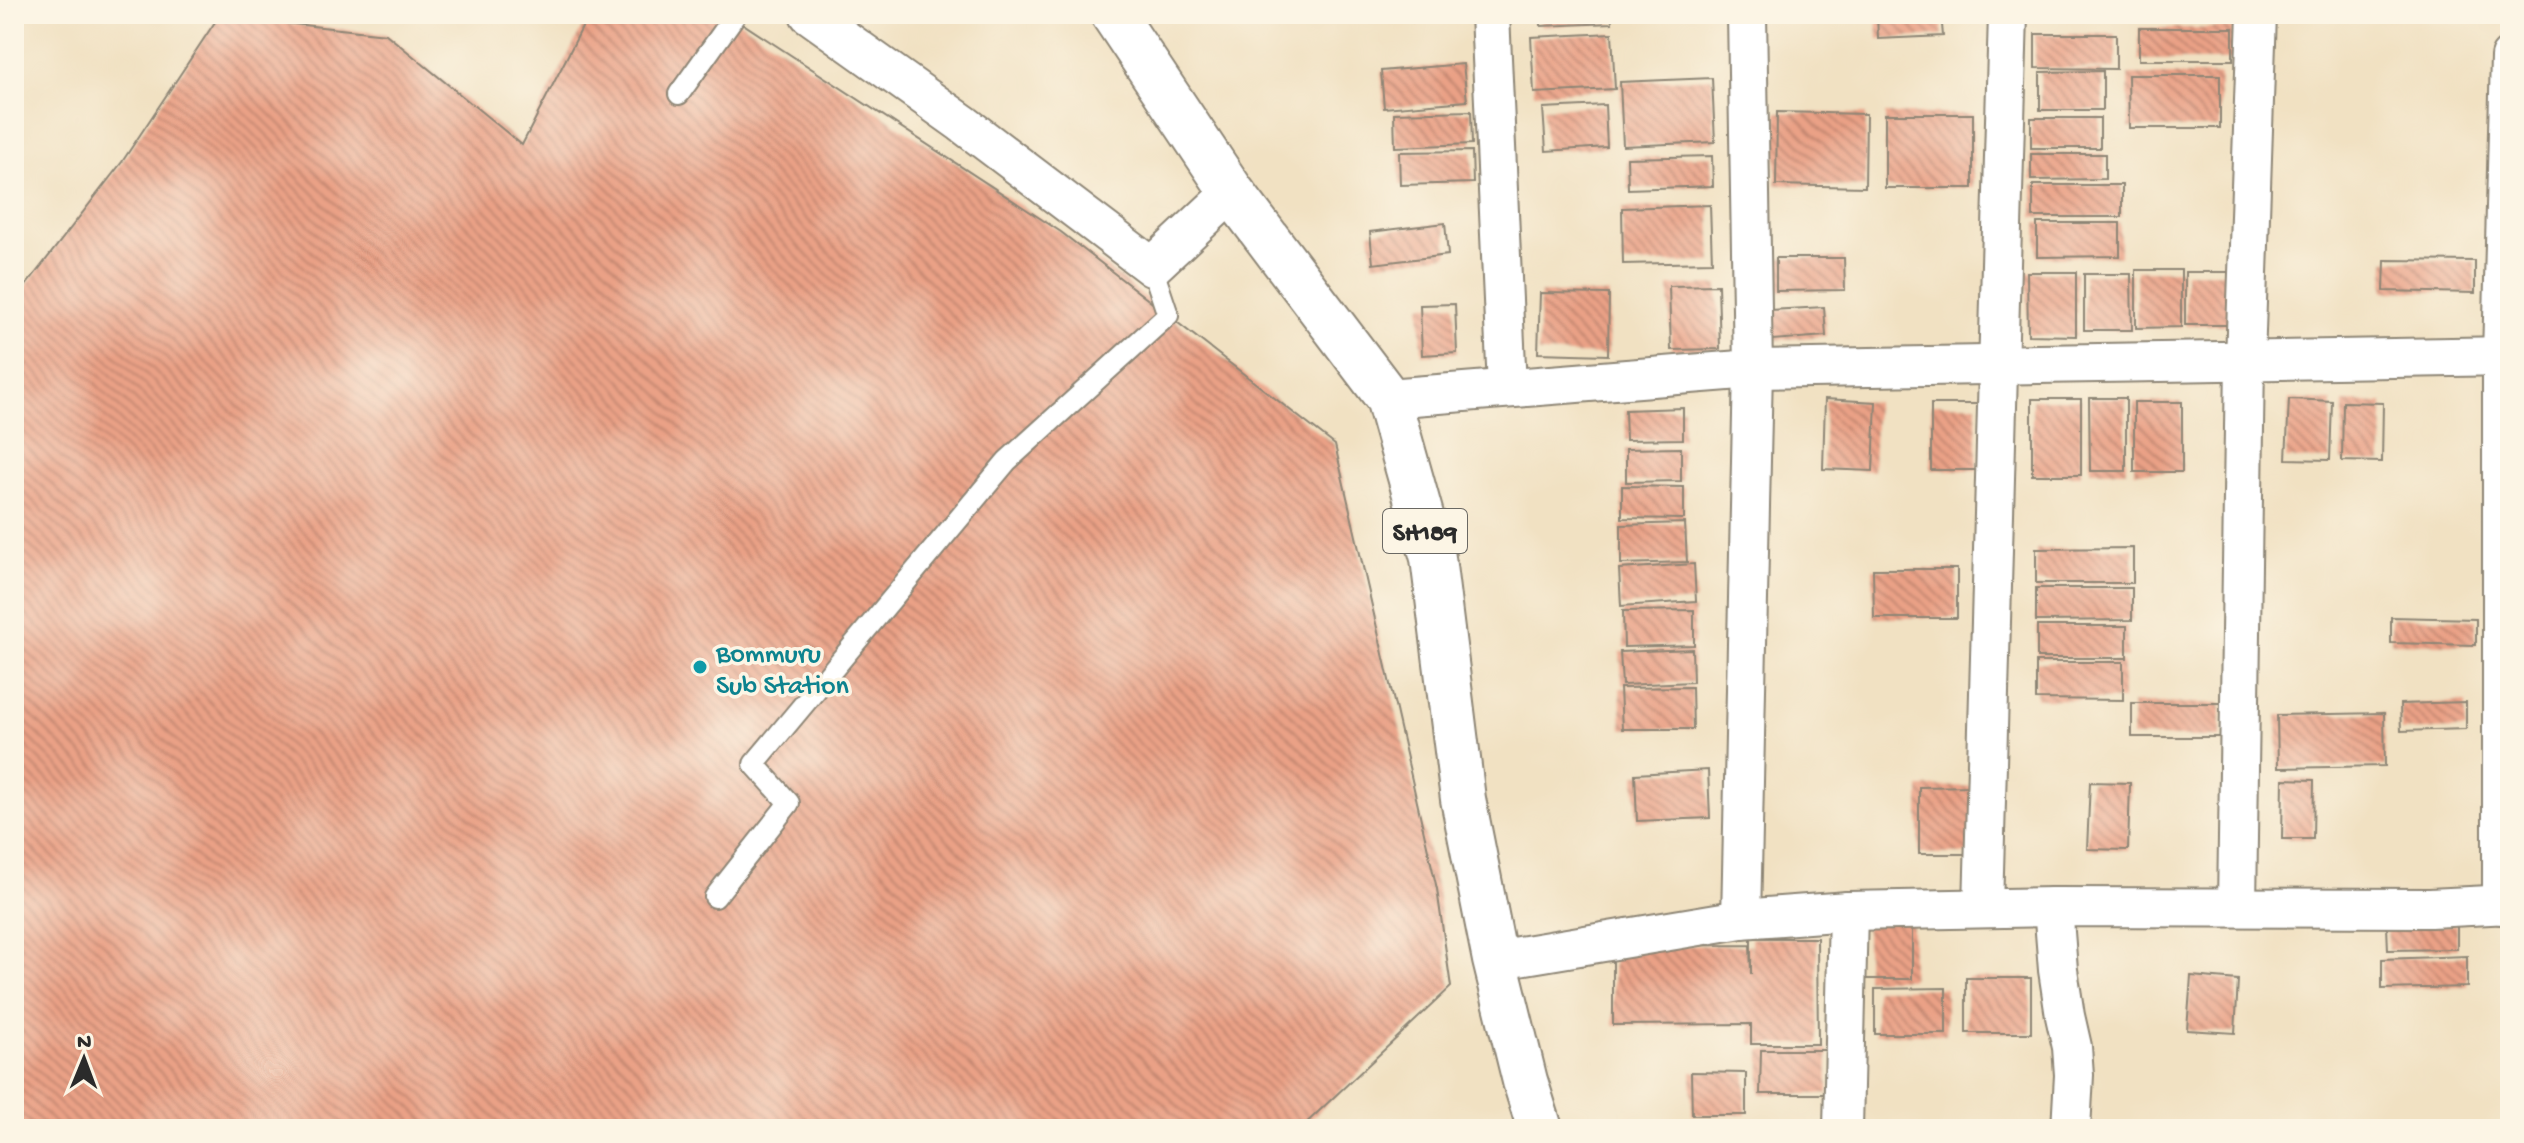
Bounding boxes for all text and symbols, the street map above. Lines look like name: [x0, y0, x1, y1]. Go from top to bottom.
road number: SH189: [1383, 509, 1467, 553]
place label: Bommuru Sub Station: [715, 639, 850, 704]
marker: Bommuru Sub Station: [691, 658, 709, 676]
north arrow: [44, 1019, 124, 1099]
text: N: [77, 1030, 92, 1056]

